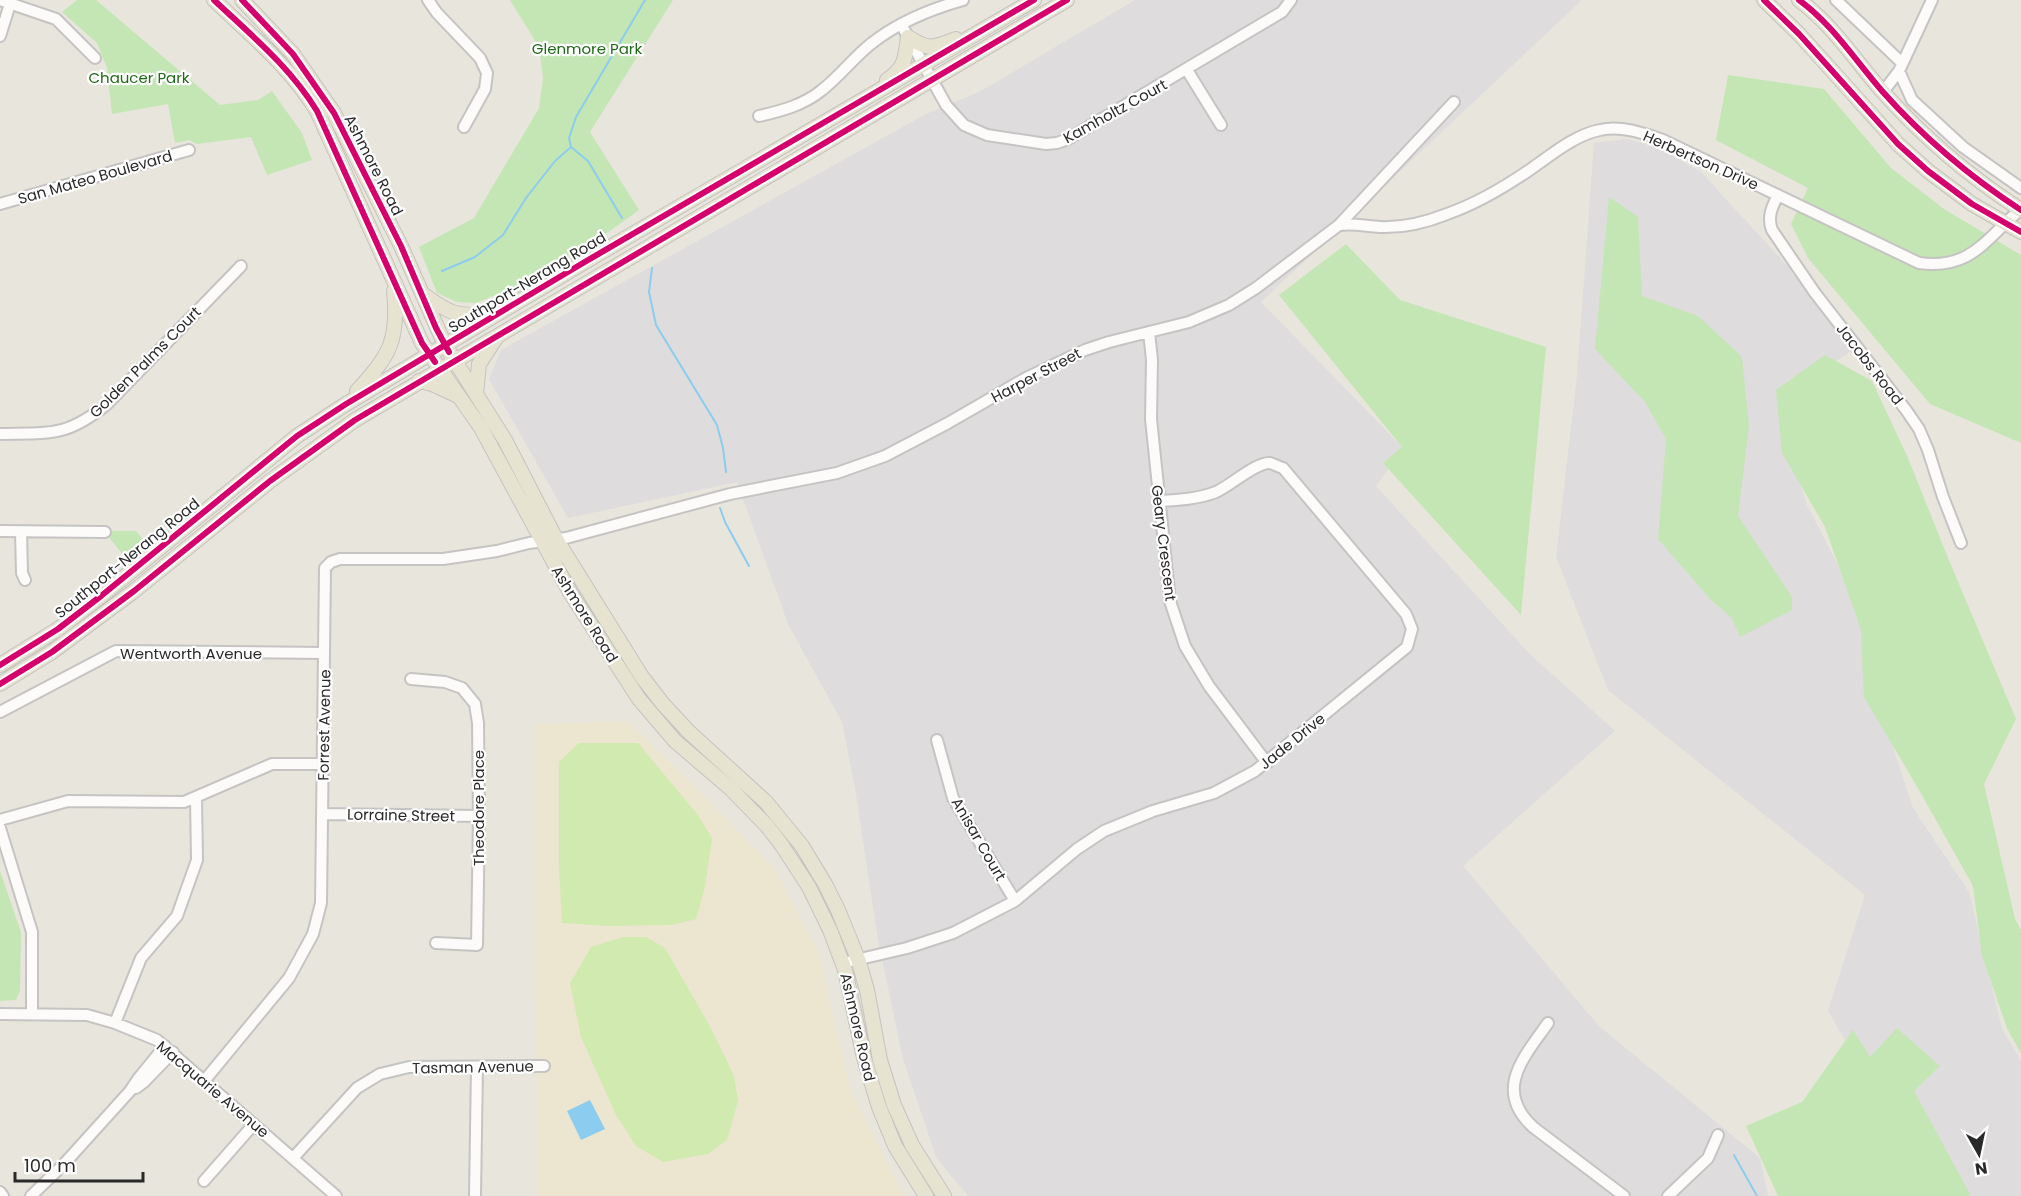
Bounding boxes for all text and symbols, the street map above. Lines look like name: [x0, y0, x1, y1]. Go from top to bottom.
park label: Glenmore Park: [532, 38, 642, 59]
park label: Chaucer Park: [88, 67, 190, 88]
street label: Kamholtz Court: [1059, 74, 1171, 148]
street label: Ashmore Road: [340, 111, 408, 219]
street label: Herbertson Drive: [1640, 125, 1762, 195]
street label: San Mateo Boulevard: [15, 145, 175, 209]
street label: Southport-Nerang Road: [444, 227, 610, 337]
street label: Golden Palms Court: [85, 302, 205, 422]
street label: Jacobs Road: [1832, 319, 1908, 409]
street label: Harper Street: [987, 342, 1085, 408]
street label: Geary Crescent: [1146, 484, 1182, 602]
street label: Southport-Nerang Road: [50, 493, 204, 623]
street label: Ashmore Road: [547, 562, 623, 666]
street label: Wentworth Avenue: [120, 643, 262, 664]
street label: Forrest Avenue: [313, 669, 335, 781]
street label: Jade Drive: [1255, 708, 1329, 774]
street label: Theodore Place: [468, 750, 489, 866]
street label: Anisar Court: [947, 794, 1011, 884]
street label: Lorraine Street: [347, 804, 455, 826]
street label: Ashmore Road: [835, 971, 881, 1083]
street label: Macquarie Avenue: [152, 1036, 274, 1142]
street label: Tasman Avenue: [412, 1055, 534, 1079]
north arrow: [1949, 1124, 2009, 1184]
scale bar: [15, 1145, 142, 1183]
text: 100 m: [24, 1153, 76, 1178]
text: N: [1974, 1156, 1989, 1181]

